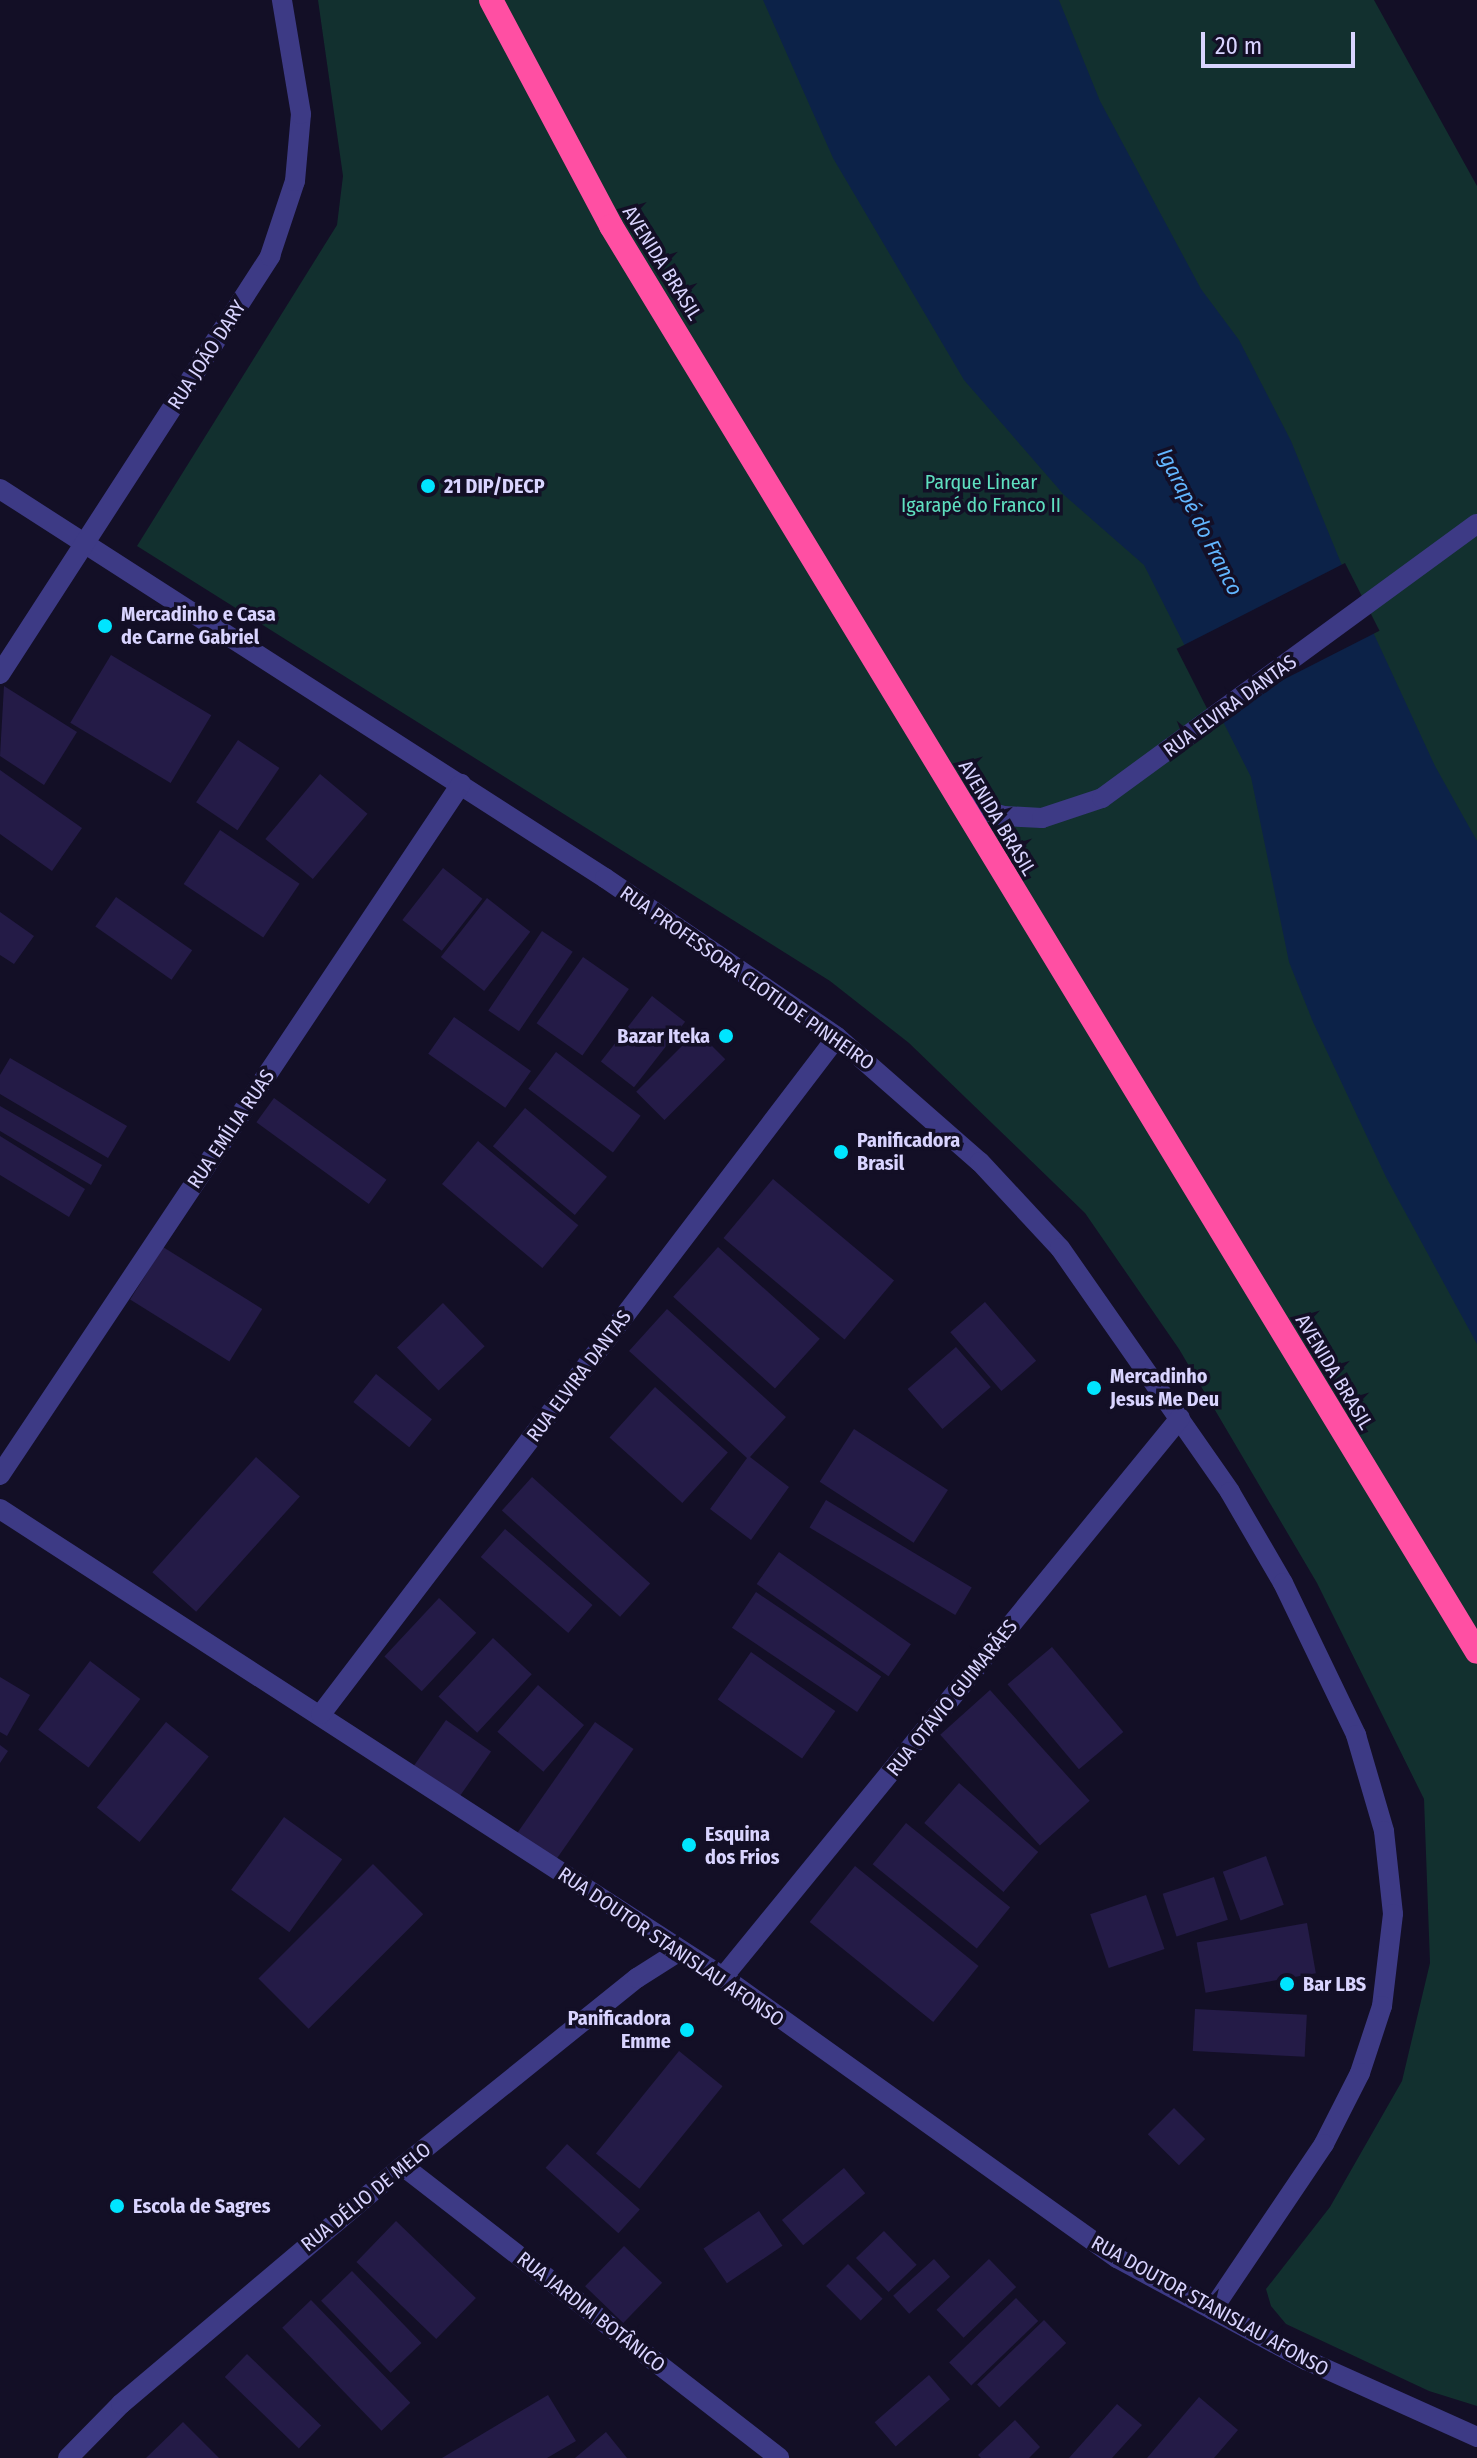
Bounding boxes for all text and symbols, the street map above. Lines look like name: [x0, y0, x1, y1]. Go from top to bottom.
scale bar: [1205, 16, 1359, 66]
text: 20 m: [1215, 32, 1262, 60]
street label: AVENIDA BRASIL: [617, 201, 707, 325]
street label: RUA JOÃO DARY: [163, 296, 251, 414]
water label: Igarapé do Franco: [1152, 444, 1248, 600]
park label: Parque Linear Igarapé do Franco II: [901, 470, 1061, 517]
place label: 21 DIP/DECP: [444, 474, 545, 498]
marker: 21 DIP/DECP: [419, 477, 437, 495]
place label: Mercadinho e Casa de Carne Gabriel: [121, 602, 276, 649]
marker: Mercadinho e Casa de Carne Gabriel: [96, 617, 114, 635]
street label: RUA ELVIRA DANTAS: [1159, 650, 1301, 762]
street label: AVENIDA BRASIL: [953, 756, 1041, 880]
street label: RUA PROFESSORA CLOTILDE PINHEIRO: [615, 881, 879, 1075]
place label: Bazar Iteka: [617, 1024, 710, 1048]
marker: Bazar Iteka: [717, 1027, 735, 1045]
street label: RUA EMÍLIA RUAS: [182, 1065, 280, 1193]
place label: Panificadora Brasil: [857, 1128, 960, 1175]
marker: Panificadora Brasil: [832, 1143, 850, 1161]
street label: RUA ELVIRA DANTAS: [522, 1305, 636, 1447]
street label: AVENIDA BRASIL: [1290, 1310, 1378, 1434]
place label: Mercadinho Jesus Me Deu: [1110, 1364, 1219, 1411]
marker: Mercadinho Jesus Me Deu: [1085, 1379, 1103, 1397]
street label: RUA OTÁVIO GUIMARÃES: [882, 1615, 1022, 1781]
place label: Esquina dos Frios: [705, 1822, 780, 1869]
marker: Esquina dos Frios: [680, 1836, 698, 1854]
street label: RUA DOUTOR STANISLAU AFONSO: [553, 1862, 789, 2032]
place label: Bar LBS: [1303, 1972, 1366, 1996]
marker: Bar LBS: [1278, 1975, 1296, 1993]
place label: Panificadora Emme: [568, 2006, 671, 2053]
marker: Panificadora Emme: [678, 2021, 696, 2039]
street label: RUA DÉLIO DE MELO: [296, 2137, 436, 2257]
place label: Escola de Sagres: [133, 2194, 271, 2218]
marker: Escola de Sagres: [108, 2197, 126, 2215]
street label: RUA DOUTOR STANISLAU AFONSO: [1087, 2231, 1333, 2381]
street label: RUA JARDIM BOTÂNICO: [512, 2247, 670, 2377]

